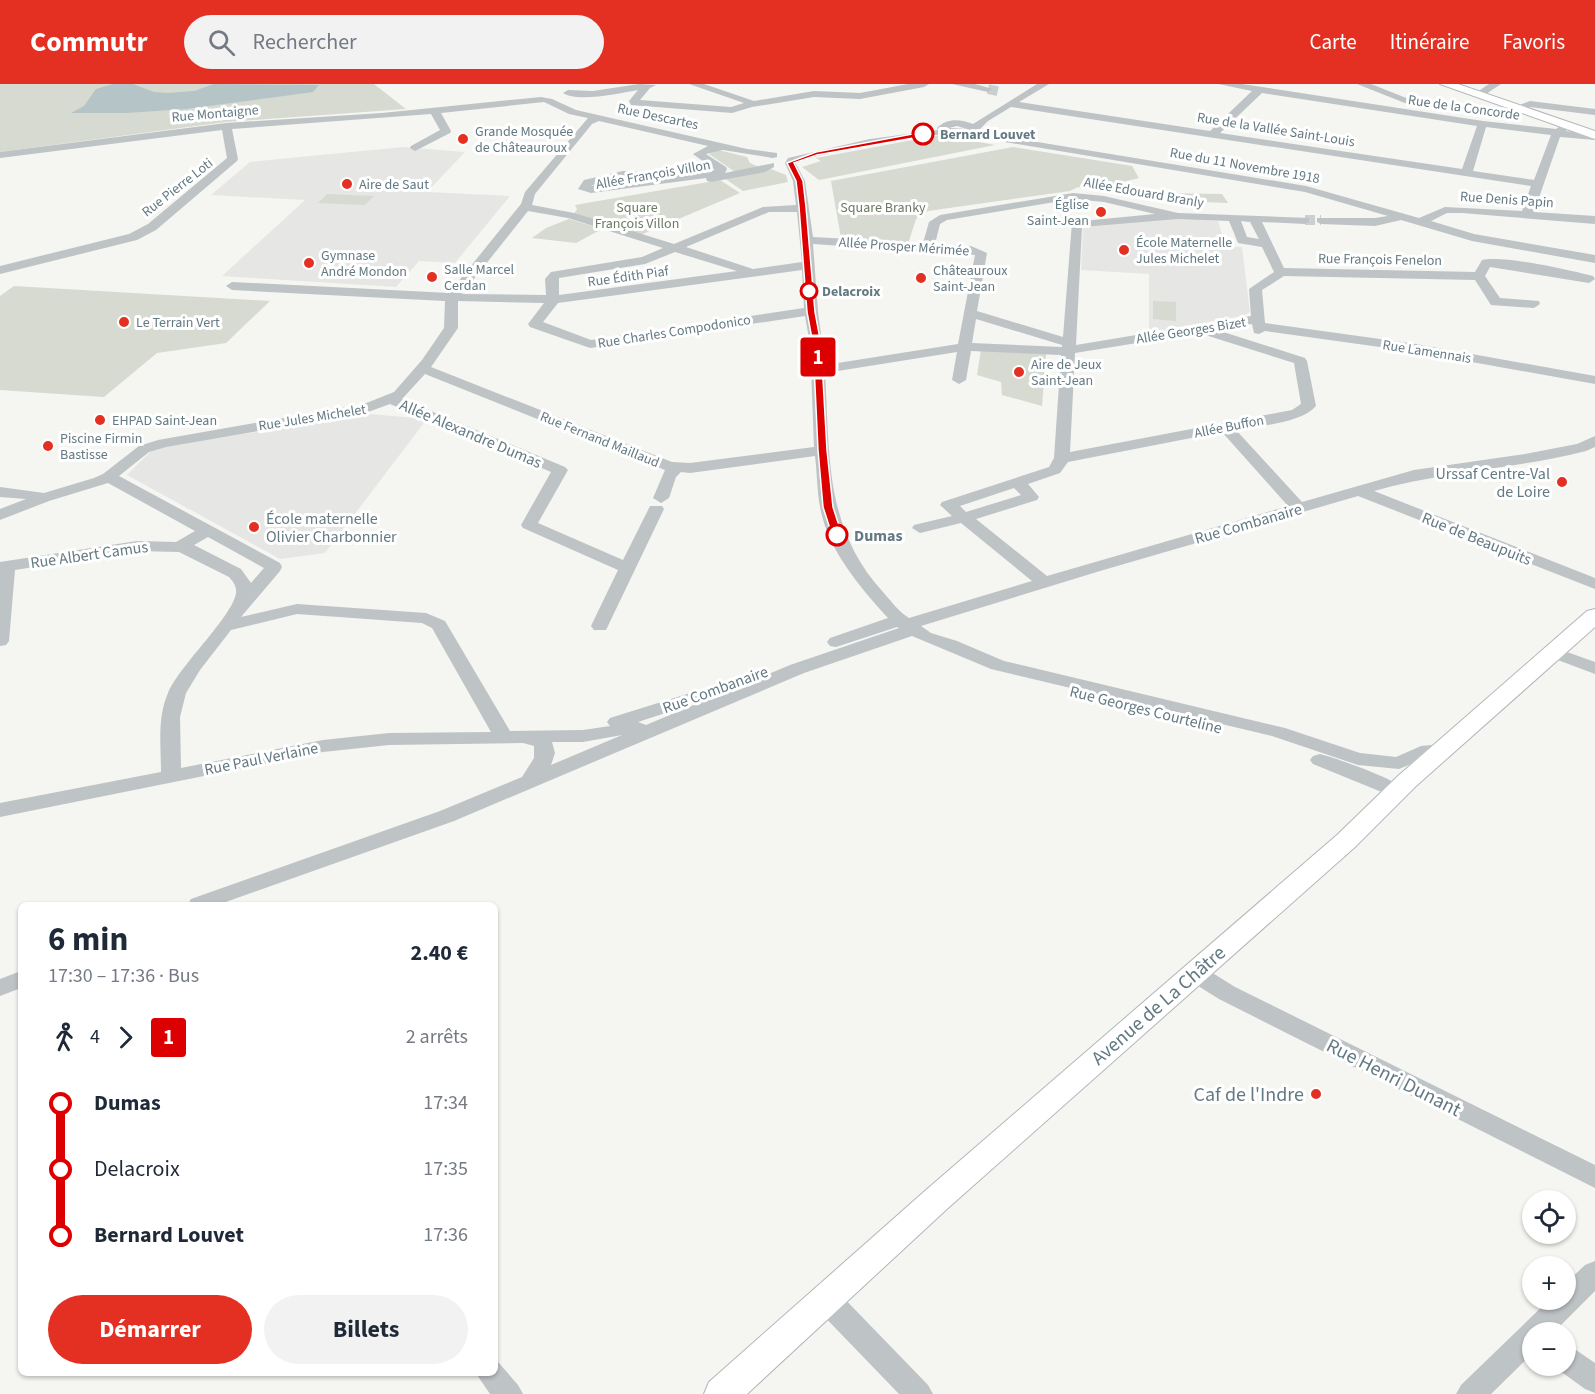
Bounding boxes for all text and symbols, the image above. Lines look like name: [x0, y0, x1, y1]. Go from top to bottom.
search box: [184, 15, 604, 69]
text: Commutr: [30, 22, 148, 62]
icon: search: [205, 26, 238, 59]
text: Rechercher: [253, 26, 357, 58]
text: Carte: [1310, 27, 1357, 57]
text: Itinéraire: [1390, 27, 1469, 57]
text: Favoris: [1502, 27, 1565, 57]
street label: Rue de la Concorde: [1407, 90, 1521, 126]
street label: Rue Descartes: [615, 99, 700, 135]
street label: Rue Montaigne: [171, 100, 260, 128]
street label: Rue de la Vallée Saint-Louis: [1195, 108, 1356, 152]
place label: Grande Mosquée de Châteauroux: [475, 122, 573, 158]
marker: Bernard Louvet: [912, 123, 934, 145]
place label: Bernard Louvet: [940, 125, 1036, 145]
marker: Grande Mosquée de Châteauroux: [456, 132, 470, 146]
street label: Rue du 11 Novembre 1918: [1168, 143, 1321, 189]
street label: Rue Pierre Loti: [138, 154, 217, 222]
street label: Allée François Villon: [594, 155, 712, 195]
street label: Allée Edouard Branly: [1082, 173, 1206, 213]
place label: Aire de Saut: [359, 175, 429, 195]
marker: Aire de Saut: [340, 177, 354, 191]
street label: Rue Denis Papin: [1459, 187, 1554, 213]
place label: Église Saint-Jean: [1027, 195, 1089, 231]
park label: Square François Villon: [595, 198, 679, 234]
park label: Square Branky: [840, 198, 926, 218]
marker: Église Saint-Jean: [1094, 205, 1108, 219]
street label: Allée Prosper Mérimée: [838, 232, 970, 262]
place label: École Maternelle Jules Michelet: [1136, 233, 1232, 269]
marker: École Maternelle Jules Michelet: [1117, 243, 1131, 257]
place label: Gymnase André Mondon: [321, 246, 407, 282]
street label: Rue François Fenelon: [1318, 249, 1442, 271]
marker: Gymnase André Mondon: [302, 256, 316, 270]
place label: Salle Marcel Cerdan: [444, 260, 514, 296]
street label: Rue Édith Piaf: [586, 261, 671, 293]
place label: Châteauroux Saint-Jean: [933, 261, 1008, 297]
marker: Salle Marcel Cerdan: [425, 270, 439, 284]
marker: Châteauroux Saint-Jean: [914, 271, 928, 285]
marker: Delacroix: [800, 282, 818, 300]
place label: Delacroix: [822, 282, 880, 302]
street label: Rue Charles Compodonico: [596, 310, 752, 354]
street label: Allée Georges Bizet: [1135, 312, 1248, 350]
place label: Le Terrain Vert: [136, 313, 220, 333]
marker: Le Terrain Vert: [117, 315, 131, 329]
street label: Rue Lamennais: [1381, 335, 1473, 369]
line badge: 1: [798, 338, 838, 376]
text: 1: [812, 342, 824, 372]
place label: Aire de Jeux Saint-Jean: [1031, 355, 1102, 391]
marker: Aire de Jeux Saint-Jean: [1012, 365, 1026, 379]
street label: Allée Alexandre Dumas: [396, 394, 545, 474]
street label: Rue Jules Michelet: [257, 400, 368, 436]
street label: Rue Fernand Maillaud: [537, 407, 662, 473]
street label: Allée Buffon: [1193, 410, 1266, 444]
place label: EHPAD Saint-Jean: [112, 411, 217, 431]
marker: EHPAD Saint-Jean: [93, 413, 107, 427]
place label: Piscine Firmin Bastisse: [60, 429, 142, 465]
marker: Piscine Firmin Bastisse: [41, 439, 55, 453]
place label: Urssaf Centre-Val de Loire: [1435, 463, 1550, 503]
marker: Urssaf Centre-Val de Loire: [1555, 475, 1569, 489]
street label: Rue Combanaire: [1192, 498, 1305, 550]
street label: Rue de Beaupuits: [1419, 507, 1535, 571]
place label: École maternelle Olivier Charbonnier: [266, 508, 397, 548]
marker: École maternelle Olivier Charbonnier: [247, 520, 261, 534]
marker: Dumas: [826, 524, 848, 546]
place label: Dumas: [854, 525, 902, 547]
street label: Rue Albert Camus: [29, 536, 150, 574]
street label: Rue Combanaire: [660, 661, 771, 719]
street label: Rue Georges Courteline: [1067, 680, 1224, 740]
street label: Rue Paul Verlaine: [202, 737, 320, 781]
text: 6 min: [48, 916, 128, 963]
text: 2.40 €: [411, 937, 468, 969]
street label: Avenue de La Châtre: [1085, 939, 1232, 1072]
text: 17:30 – 17:36 · Bus: [48, 962, 199, 990]
icon: walk: [48, 1021, 81, 1054]
icon: forward: [109, 1021, 142, 1054]
text: 1: [163, 1022, 174, 1052]
text: 4: [90, 1023, 100, 1051]
text: 2 arrêts: [406, 1023, 468, 1051]
street label: Rue Henri Dunant: [1321, 1032, 1466, 1124]
place label: Caf de l'Indre: [1194, 1081, 1304, 1109]
text: Dumas: [94, 1087, 161, 1119]
marker: Caf de l'Indre: [1309, 1087, 1323, 1101]
text: 17:34: [423, 1089, 468, 1117]
text: Delacroix: [94, 1153, 180, 1185]
text: 17:35: [423, 1155, 468, 1183]
map controls: [1522, 1190, 1576, 1376]
button: locate: [1522, 1190, 1576, 1244]
text: Bernard Louvet: [94, 1219, 244, 1251]
text: 17:36: [423, 1221, 468, 1249]
button: +: [1522, 1256, 1576, 1310]
button: Démarrer: [48, 1295, 252, 1364]
button: Billets: [264, 1295, 468, 1364]
button: −: [1522, 1322, 1576, 1376]

